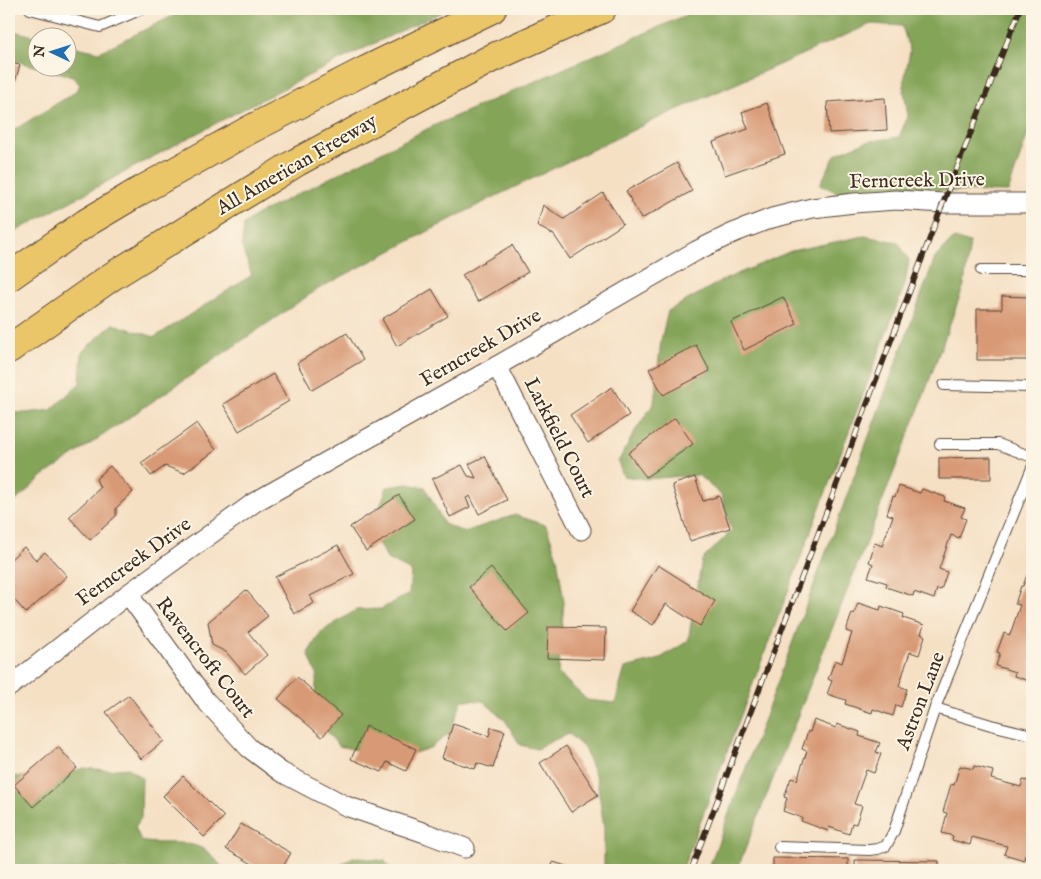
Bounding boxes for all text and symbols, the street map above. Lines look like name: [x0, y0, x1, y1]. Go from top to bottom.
north arrow: [28, 28, 78, 78]
text: N: [31, 44, 49, 59]
street label: All American Freeway: [211, 109, 382, 222]
street label: Ferncreek Drive: [849, 167, 985, 195]
street label: Ferncreek Drive: [416, 303, 546, 393]
street label: Larkfield Court: [518, 374, 600, 502]
street label: Ferncreek Drive: [72, 512, 196, 612]
street label: Ravencroft Court: [150, 592, 260, 724]
street label: Astron Lane: [890, 648, 951, 755]

